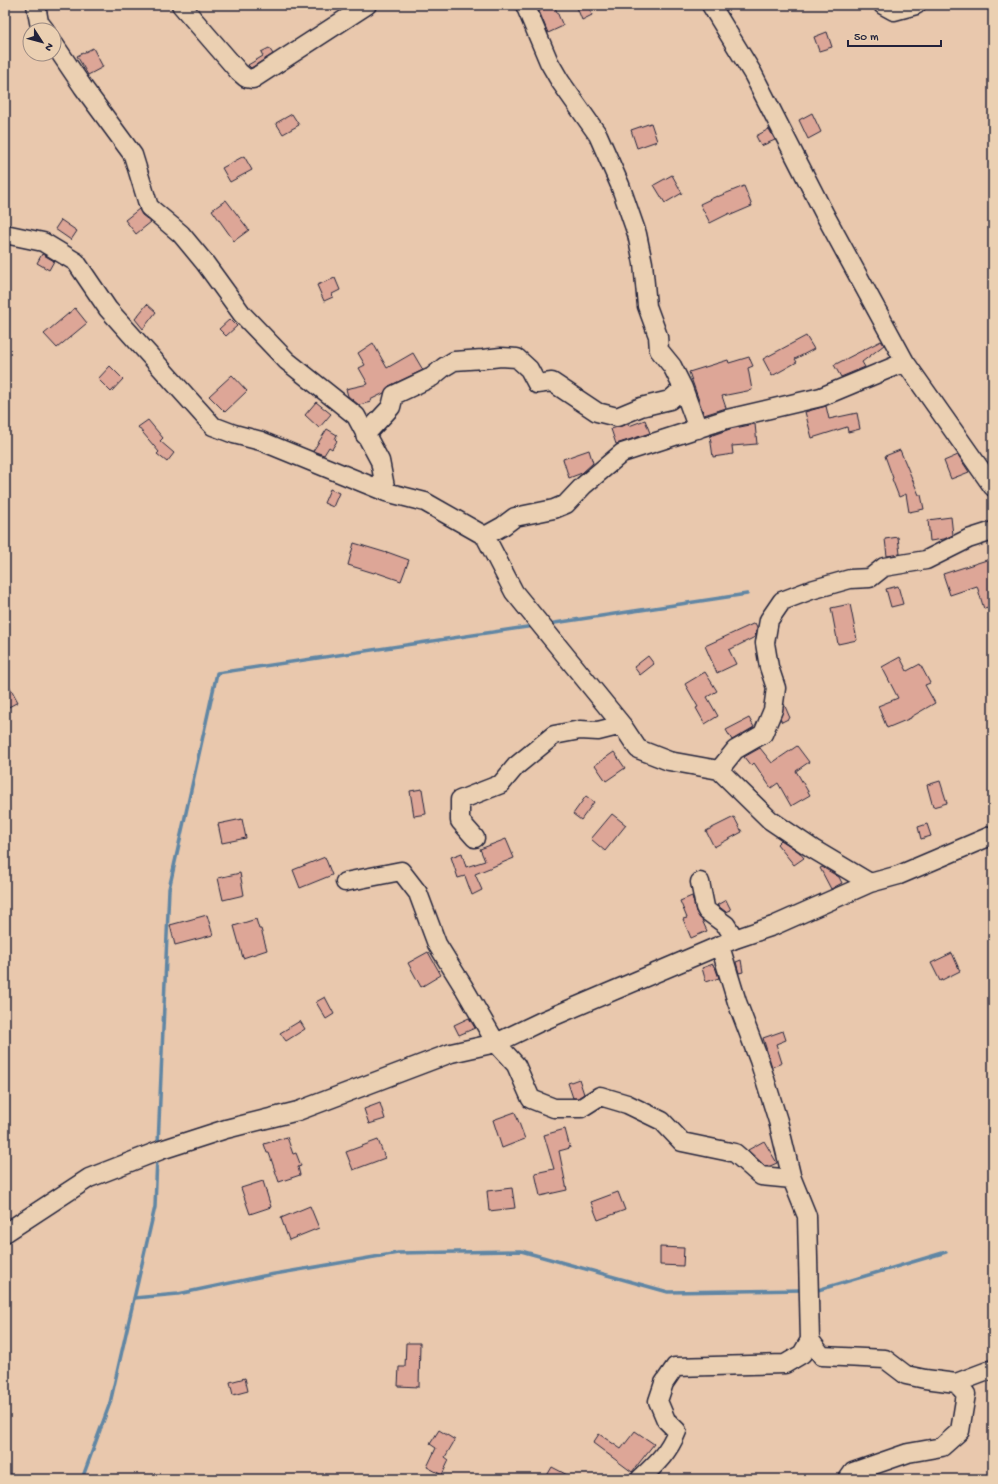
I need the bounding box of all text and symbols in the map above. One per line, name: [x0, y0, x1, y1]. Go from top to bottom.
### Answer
north arrow: [22, 22, 62, 62]
scale bar: [848, 22, 941, 48]
text: 50 m: [854, 31, 879, 45]
text: N: [42, 40, 55, 53]

